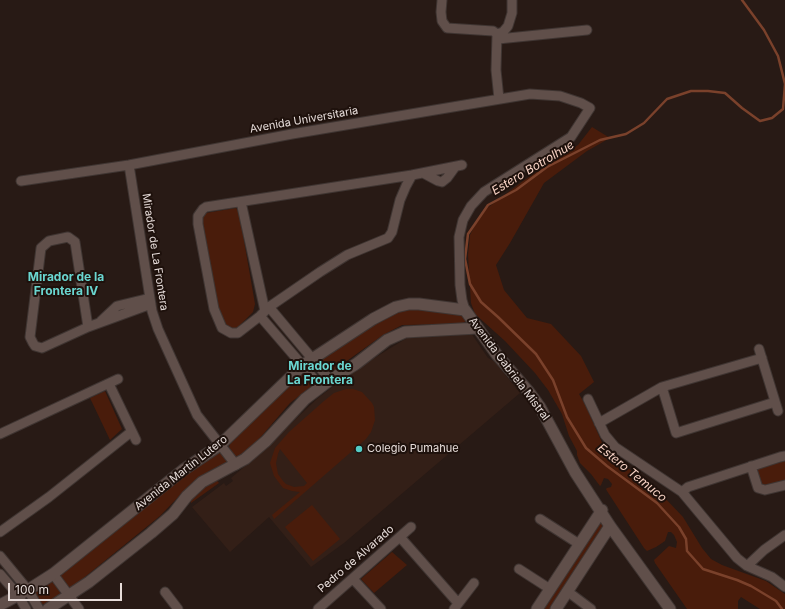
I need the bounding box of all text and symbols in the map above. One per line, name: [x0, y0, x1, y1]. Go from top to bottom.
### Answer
street label: Avenida Universitaria: [249, 104, 359, 136]
water label: Estero Botrolhue: [489, 138, 577, 198]
street label: Mirador de La Frontera: [139, 192, 171, 312]
district label: Mirador de la Frontera IV: [28, 270, 104, 298]
street label: Avenida Gabriela Mistral: [466, 315, 552, 423]
district label: Mirador de La Frontera: [287, 359, 353, 387]
street label: Avenida Martín Lutero: [132, 433, 230, 513]
water label: Estero Temuco: [595, 441, 669, 505]
place label: Colegio Pumahue: [367, 442, 459, 456]
marker: Colegio Pumahue: [354, 444, 364, 454]
street label: Pedro de Alvarado: [315, 522, 397, 596]
scale bar: [10, 575, 124, 601]
text: 100 m: [15, 582, 49, 597]

